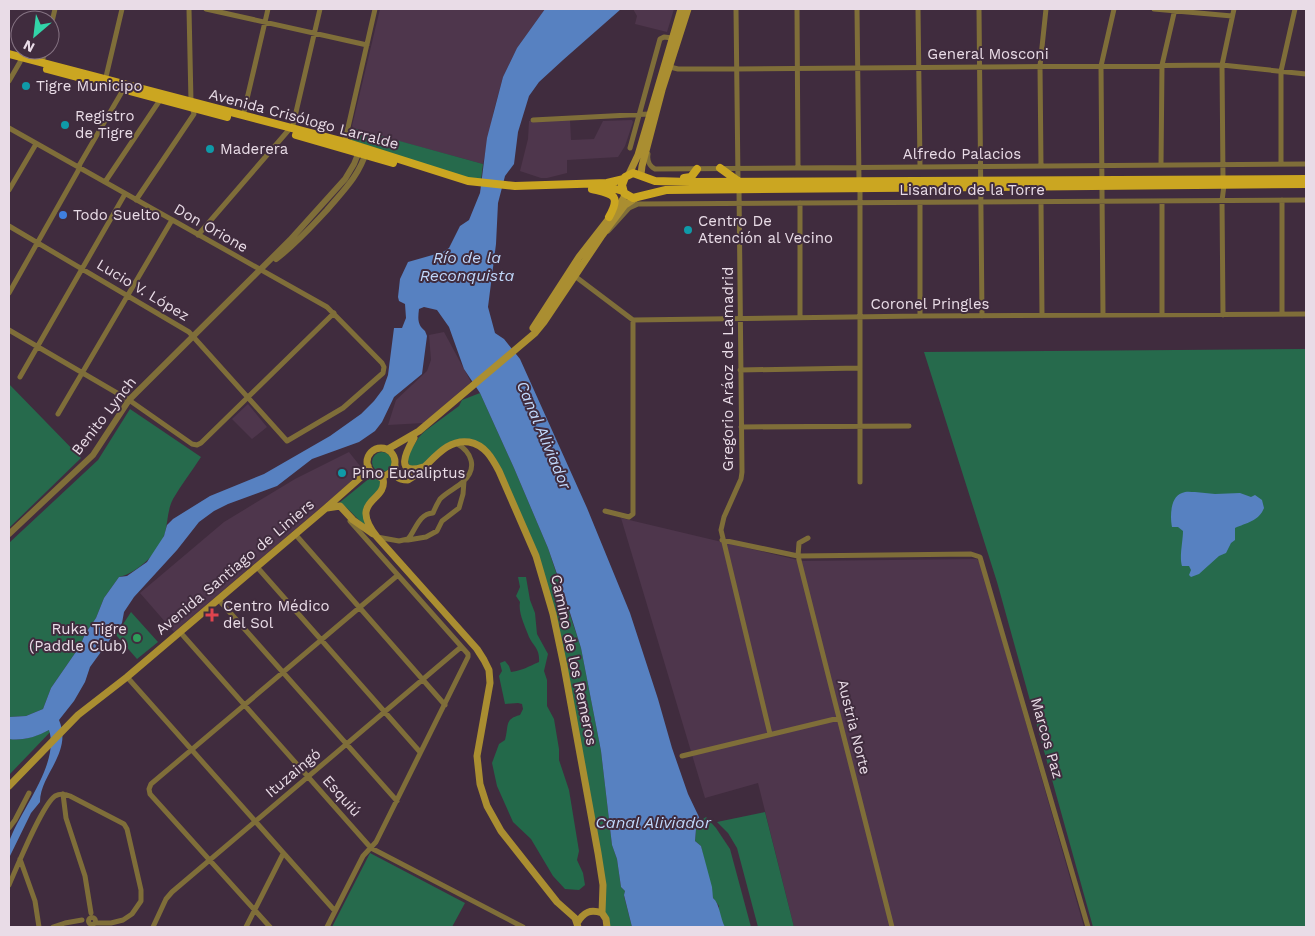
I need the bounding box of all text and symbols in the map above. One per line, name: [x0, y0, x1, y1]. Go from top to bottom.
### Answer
north arrow: [10, 10, 60, 60]
text: N: [21, 37, 37, 56]
street label: General Mosconi: [927, 45, 1049, 63]
place label: Tigre Municipo: [36, 77, 142, 95]
marker: Tigre Municipo: [20, 80, 32, 92]
street label: Avenida Crisólogo Larralde: [207, 85, 401, 153]
place label: Registro de Tigre: [75, 107, 134, 142]
marker: Registro de Tigre: [59, 119, 71, 131]
place label: Maderera: [220, 140, 289, 158]
marker: Maderera: [204, 143, 216, 155]
street label: Alfredo Palacios: [903, 145, 1021, 163]
street label: Lisandro de la Torre: [899, 181, 1045, 199]
street label: Don Orione: [171, 200, 251, 256]
place label: Todo Suelto: [73, 206, 160, 224]
marker: Todo Suelto: [57, 209, 69, 221]
place label: Centro De Atención al Vecino: [698, 212, 833, 247]
marker: Centro De Atención al Vecino: [682, 224, 694, 236]
water label: Río de la Reconquista: [420, 248, 514, 285]
street label: Lucio V. López: [93, 255, 193, 325]
street label: Gregorio Aráoz de Lamadrid: [719, 267, 737, 471]
street label: Coronel Pringles: [871, 295, 990, 313]
street label: Benito Lynch: [68, 373, 140, 459]
water label: Canal Aliviador: [513, 378, 576, 493]
place label: Pino Eucaliptus: [352, 464, 465, 482]
marker: Pino Eucaliptus: [336, 467, 348, 479]
street label: Avenida Santiago de Liniers: [152, 495, 318, 639]
street label: Camino de los Remeros: [547, 573, 601, 747]
place label: Centro Médico del Sol: [223, 597, 330, 632]
marker: Centro Médico del Sol: [205, 608, 219, 622]
place label: Ruka Tigre (Paddle Club): [29, 620, 127, 655]
marker: Ruka Tigre (Paddle Club): [131, 632, 143, 644]
street label: Austria Norte: [834, 678, 874, 776]
street label: Marcos Paz: [1027, 696, 1067, 780]
street label: Ituzaingó: [262, 745, 324, 801]
street label: Esquiú: [319, 772, 365, 820]
water label: Canal Aliviador: [595, 813, 712, 832]

